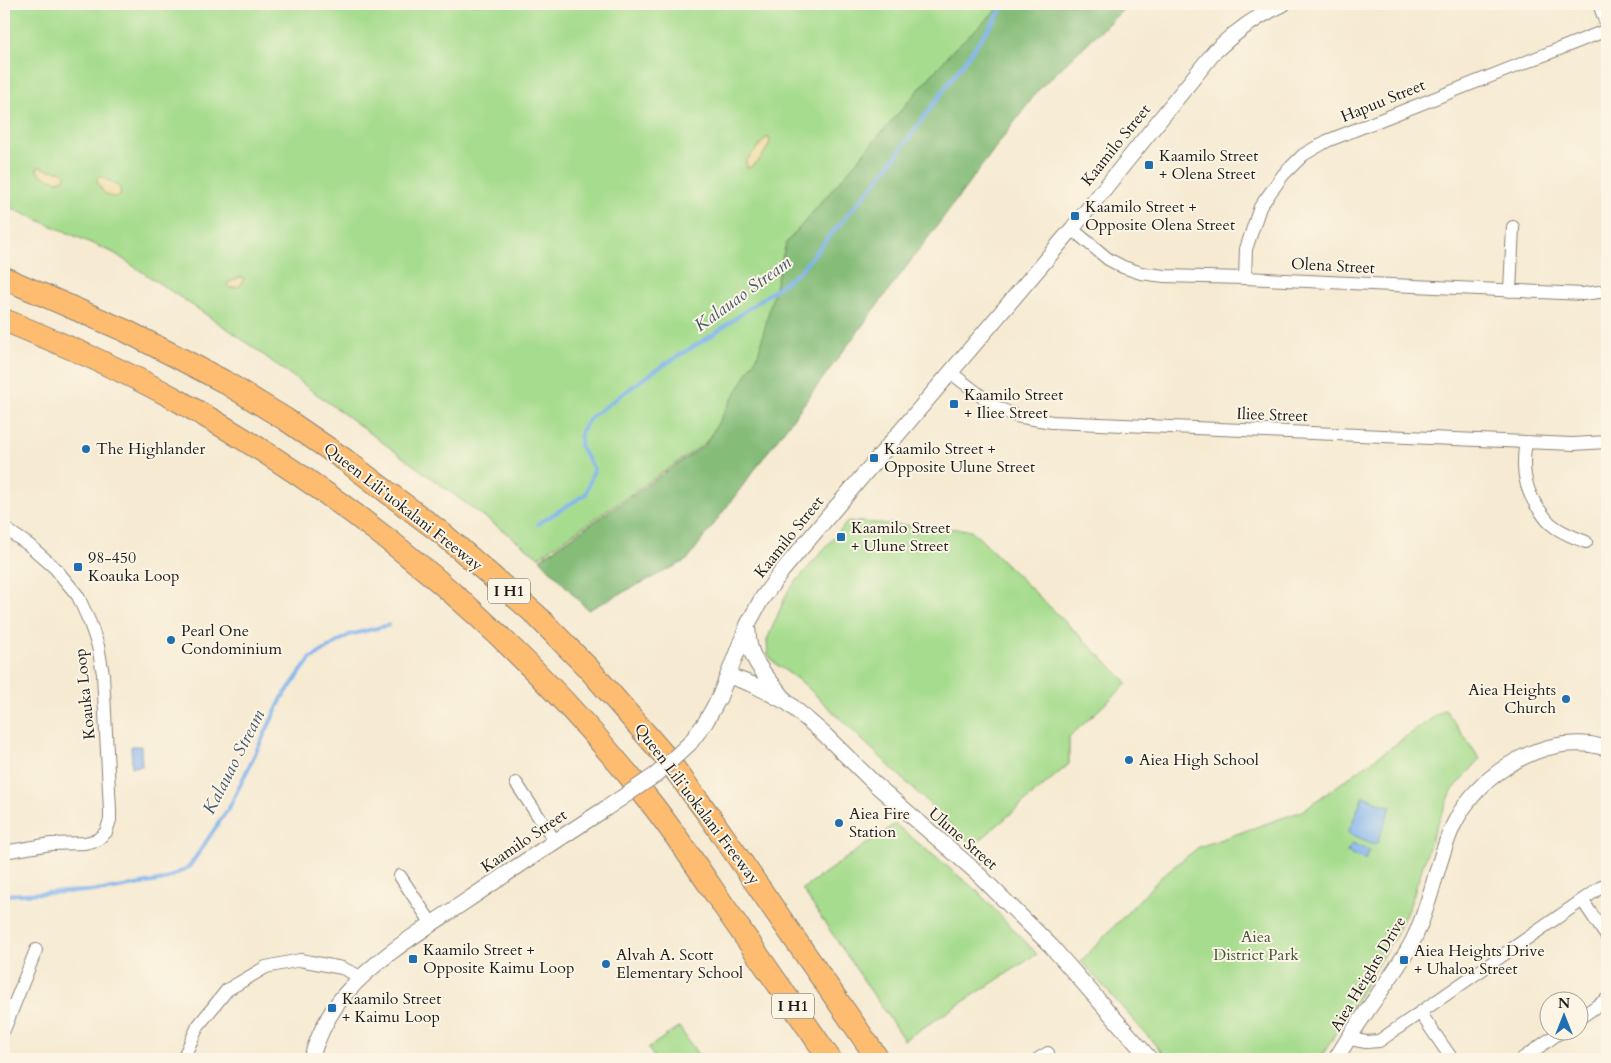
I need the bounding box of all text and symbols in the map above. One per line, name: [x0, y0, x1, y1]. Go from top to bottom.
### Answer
street label: Hapuu Street: [1338, 74, 1428, 128]
street label: Kaamilo Street: [1076, 99, 1156, 191]
place label: Kaamilo Street + Olena Street: [1159, 145, 1258, 185]
marker: Kaamilo Street + Olena Street: [1143, 159, 1155, 171]
place label: Kaamilo Street + Opposite Olena Street: [1085, 196, 1235, 236]
marker: Kaamilo Street + Opposite Olena Street: [1069, 210, 1081, 222]
water label: Kalauao Stream: [689, 250, 797, 338]
street label: Olena Street: [1290, 253, 1376, 279]
place label: Kaamilo Street + Iliee Street: [964, 384, 1063, 424]
marker: Kaamilo Street + Iliee Street: [948, 398, 960, 410]
street label: Iliee Street: [1236, 403, 1308, 427]
place label: The Highlander: [96, 438, 206, 460]
street label: Queen Liliʻuokalani Freeway: [319, 438, 488, 577]
place label: Kaamilo Street + Opposite Ulune Street: [884, 438, 1035, 478]
marker: The Highlander: [80, 443, 92, 455]
marker: Kaamilo Street + Opposite Ulune Street: [868, 452, 880, 464]
street label: Kaamilo Street: [749, 491, 829, 583]
place label: Kaamilo Street + Ulune Street: [851, 517, 950, 557]
marker: Kaamilo Street + Ulune Street: [835, 531, 847, 543]
place label: 98-450 Koauka Loop: [88, 547, 180, 587]
marker: 98-450 Koauka Loop: [72, 561, 84, 573]
road number: I H1: [488, 578, 530, 604]
place label: Pearl One Condominium: [181, 620, 283, 660]
marker: Pearl One Condominium: [165, 634, 177, 646]
street label: Koauka Loop: [69, 647, 101, 741]
place label: Aiea Heights Church: [1468, 679, 1556, 719]
marker: Aiea Heights Church: [1560, 693, 1572, 705]
water label: Kalauao Stream: [197, 705, 271, 819]
street label: Queen Liliʻuokalani Freeway: [629, 719, 765, 890]
place label: Aiea High School: [1139, 749, 1259, 771]
marker: Aiea High School: [1123, 754, 1135, 766]
place label: Aiea Fire Station: [849, 803, 910, 843]
street label: Ulune Street: [924, 803, 1002, 875]
street label: Kaamilo Street: [477, 804, 571, 878]
marker: Aiea Fire Station: [833, 817, 845, 829]
street label: Aiea Heights Drive: [1325, 912, 1411, 1036]
park label: Aiea District Park: [1213, 926, 1299, 966]
place label: Kaamilo Street + Opposite Kaimu Loop: [423, 939, 574, 979]
place label: Aiea Heights Drive + Uhaloa Street: [1414, 940, 1545, 980]
place label: Alvah A. Scott Elementary School: [616, 944, 743, 984]
marker: Kaamilo Street + Opposite Kaimu Loop: [407, 953, 419, 965]
marker: Aiea Heights Drive + Uhaloa Street: [1398, 954, 1410, 966]
marker: Alvah A. Scott Elementary School: [600, 958, 612, 970]
place label: Kaamilo Street + Kaimu Loop: [342, 988, 441, 1028]
north arrow: [1538, 990, 1588, 1040]
road number: I H1: [772, 994, 814, 1018]
text: N: [1558, 994, 1570, 1013]
marker: Kaamilo Street + Kaimu Loop: [326, 1002, 338, 1014]

